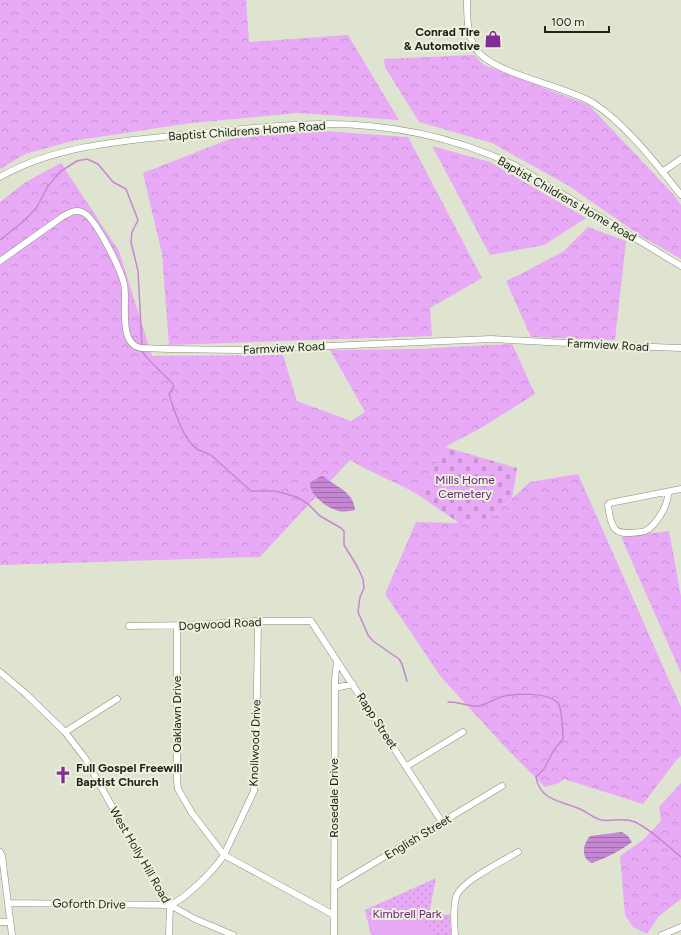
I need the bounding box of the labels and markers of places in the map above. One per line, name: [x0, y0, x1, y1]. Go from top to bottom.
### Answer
place label: Conrad Tire & Automotive: [404, 25, 480, 53]
shop icon: Conrad Tire & Automotive: [483, 29, 503, 49]
place label: Full Gospel Freewill Baptist Church: [76, 761, 182, 789]
church icon: Full Gospel Freewill Baptist Church: [53, 765, 73, 785]

